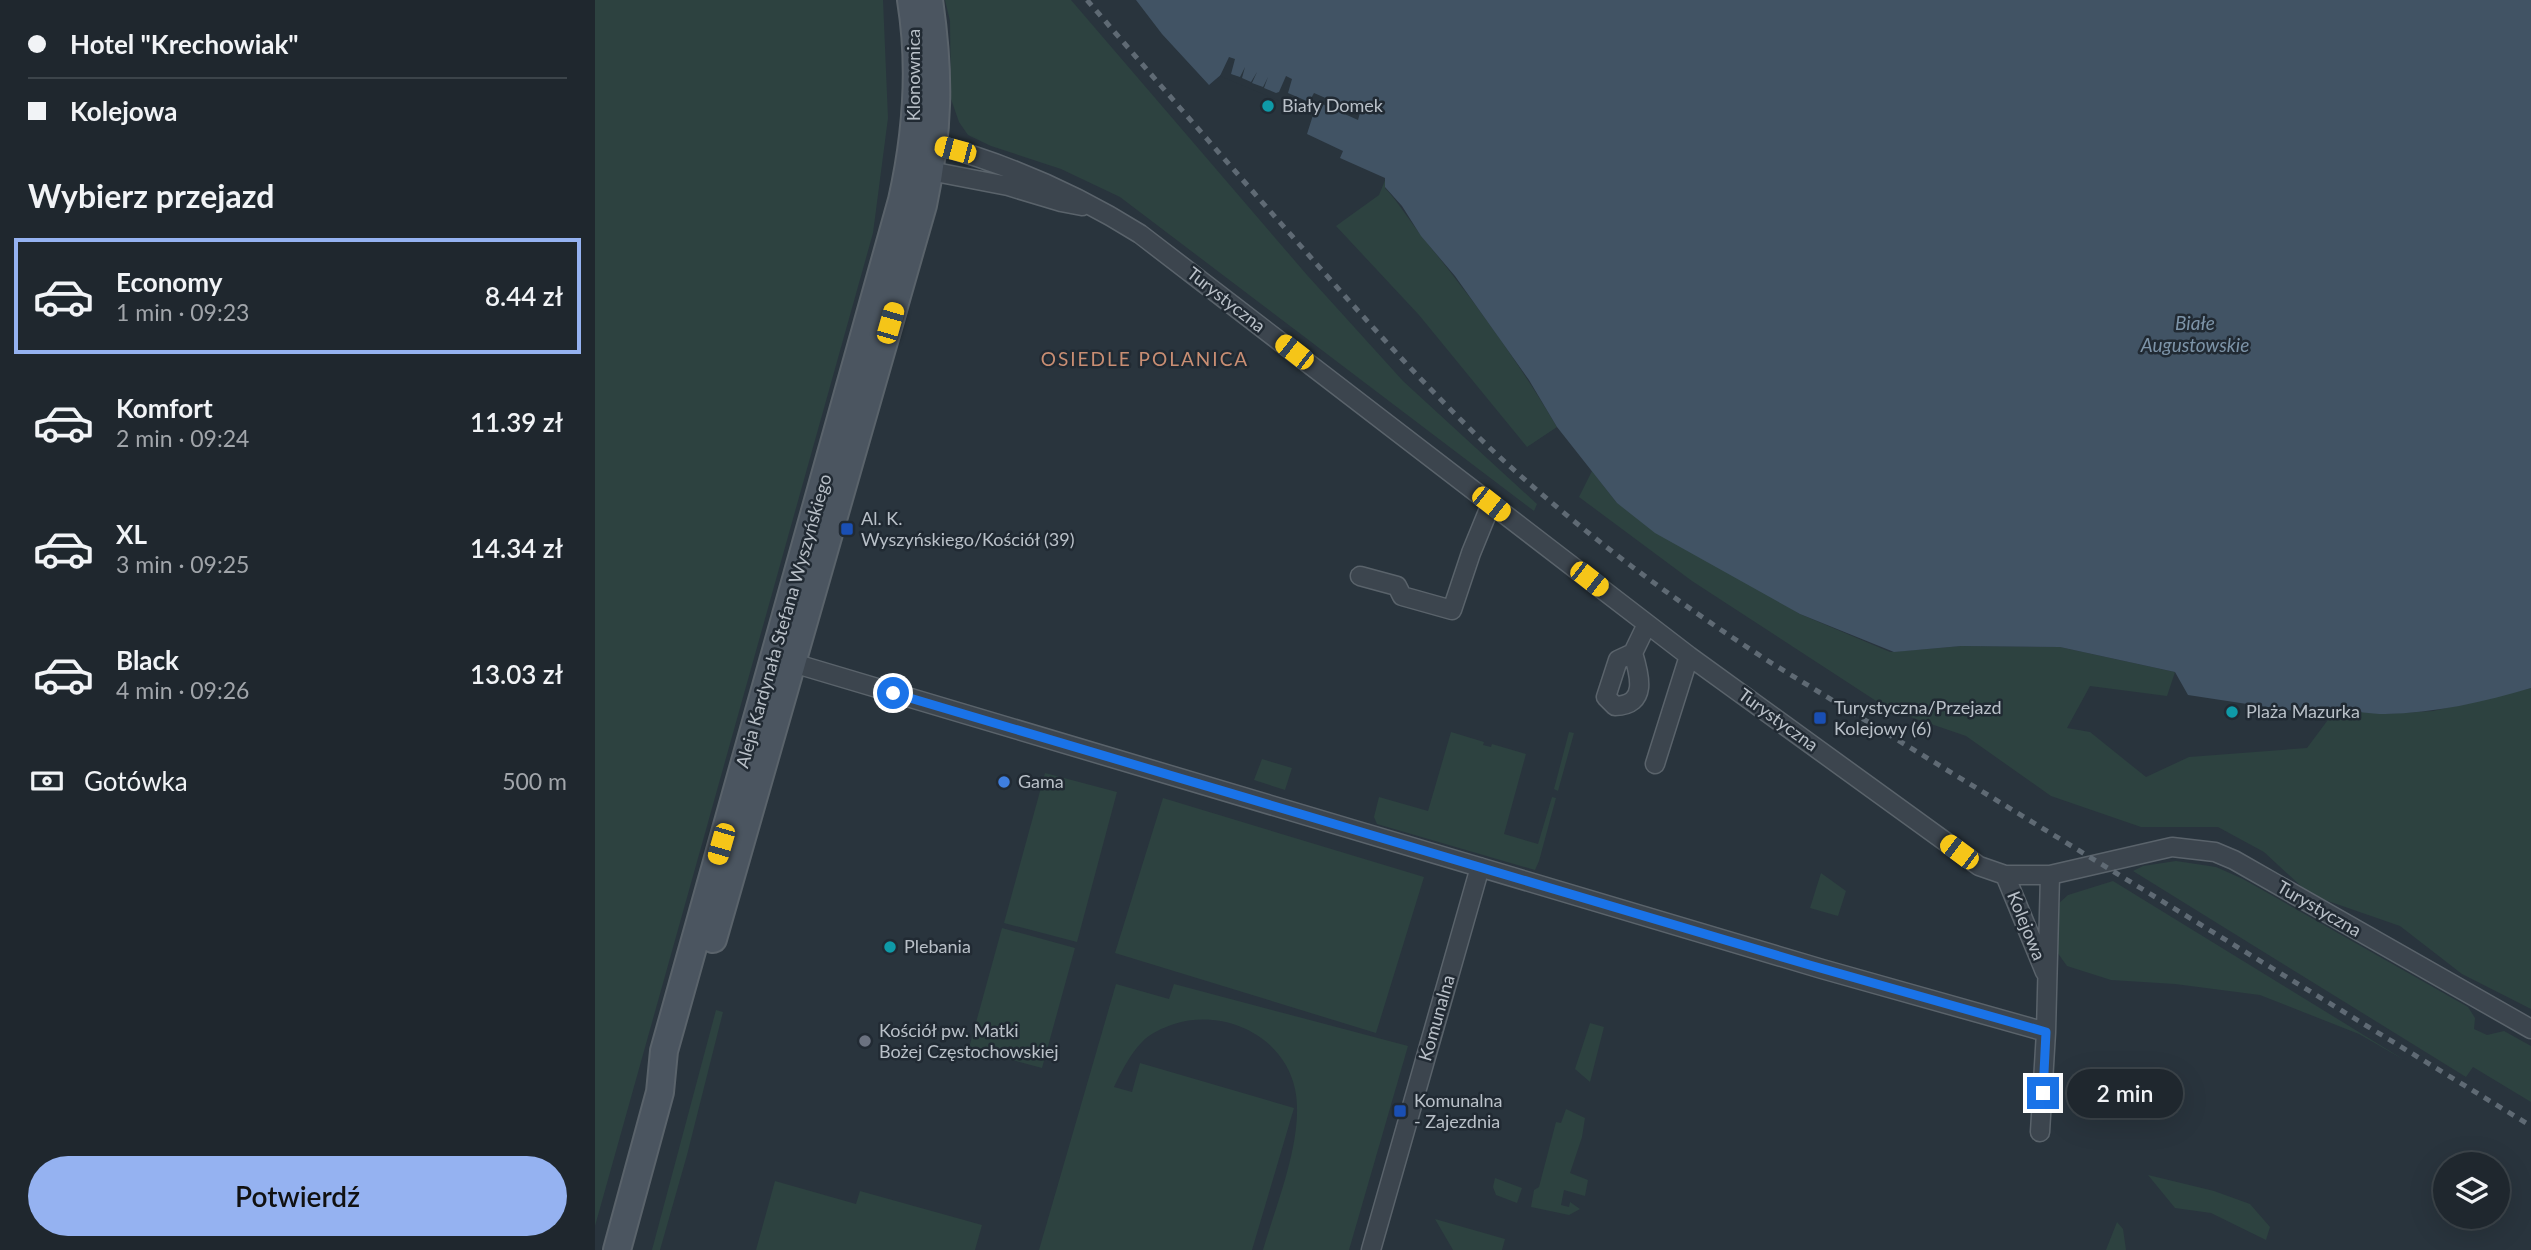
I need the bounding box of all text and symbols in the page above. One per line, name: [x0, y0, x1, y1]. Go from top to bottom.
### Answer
text: Hotel "Krechowiak": [70, 28, 299, 60]
street label: Klonownica: [902, 29, 924, 121]
place label: Biały Domek: [1282, 94, 1384, 116]
text: Kolejowa: [70, 95, 177, 127]
marker: Biały Domek: [1260, 98, 1276, 114]
car: [932, 134, 979, 166]
text: Wybierz przejazd: [28, 176, 274, 215]
street label: Turystyczna: [1183, 262, 1270, 337]
icon: car: [32, 265, 95, 328]
text: Economy: [116, 266, 222, 298]
text: 8.44 zł: [485, 280, 563, 312]
text: 1 min · 09:23: [116, 298, 249, 326]
car: [875, 300, 906, 346]
water label: Białe Augustowskie: [2140, 311, 2249, 356]
car: [1271, 331, 1318, 373]
district label: OSIEDLE POLANICA: [1041, 347, 1249, 370]
icon: car: [32, 391, 95, 454]
text: Komfort: [116, 392, 213, 424]
text: 11.39 zł: [470, 406, 563, 438]
text: 2 min · 09:24: [116, 424, 249, 452]
street label: Aleja Kardynała Stefana Wyszyńskiego: [730, 471, 836, 770]
car: [1468, 483, 1515, 525]
place label: Al. K. Wyszyńskiego/Kościół (39): [861, 507, 1074, 550]
icon: car: [32, 517, 95, 580]
text: XL: [116, 518, 147, 550]
marker: Al. K. Wyszyńskiego/Kościół (39): [839, 521, 855, 537]
text: 14.34 zł: [470, 532, 563, 564]
text: 3 min · 09:25: [116, 550, 249, 578]
car: [1566, 558, 1613, 600]
icon: car: [32, 643, 95, 706]
text: Black: [116, 644, 179, 676]
text: 13.03 zł: [470, 658, 563, 690]
text: 4 min · 09:26: [116, 676, 249, 704]
route start: [877, 677, 909, 709]
street label: Turystyczna: [1734, 683, 1823, 756]
place label: Turystyczna/Przejazd Kolejowy (6): [1834, 696, 2002, 739]
place label: Plaża Mazurka: [2246, 700, 2360, 722]
marker: Plaża Mazurka: [2224, 704, 2240, 720]
marker: Turystyczna/Przejazd Kolejowy (6): [1812, 710, 1828, 726]
icon: cash: [28, 762, 66, 800]
text: Gotówka: [84, 765, 188, 797]
text: 500 m: [502, 767, 567, 795]
place label: Gama: [1018, 770, 1064, 792]
marker: Gama: [996, 774, 1012, 790]
car: [706, 821, 737, 867]
car: [1936, 831, 1983, 873]
street label: Turystyczna: [2274, 875, 2365, 941]
street label: Kolejowa: [2003, 888, 2051, 963]
place label: Plebania: [904, 935, 971, 957]
marker: Plebania: [882, 939, 898, 955]
street label: Komunalna: [1413, 972, 1459, 1063]
place label: Kościół pw. Matki Bożej Częstochowskiej: [879, 1019, 1059, 1062]
marker: Kościół pw. Matki Bożej Częstochowskiej: [857, 1033, 873, 1049]
callout: 2 min: [2067, 1068, 2183, 1118]
route end: [2027, 1077, 2059, 1109]
text: 2 min: [2097, 1079, 2153, 1107]
place label: Komunalna - Zajezdnia: [1414, 1089, 1503, 1132]
marker: Komunalna - Zajezdnia: [1392, 1103, 1408, 1119]
map controls: [2433, 1152, 2510, 1229]
button: layers: [2433, 1152, 2510, 1229]
button: Potwierdź: [28, 1156, 567, 1236]

